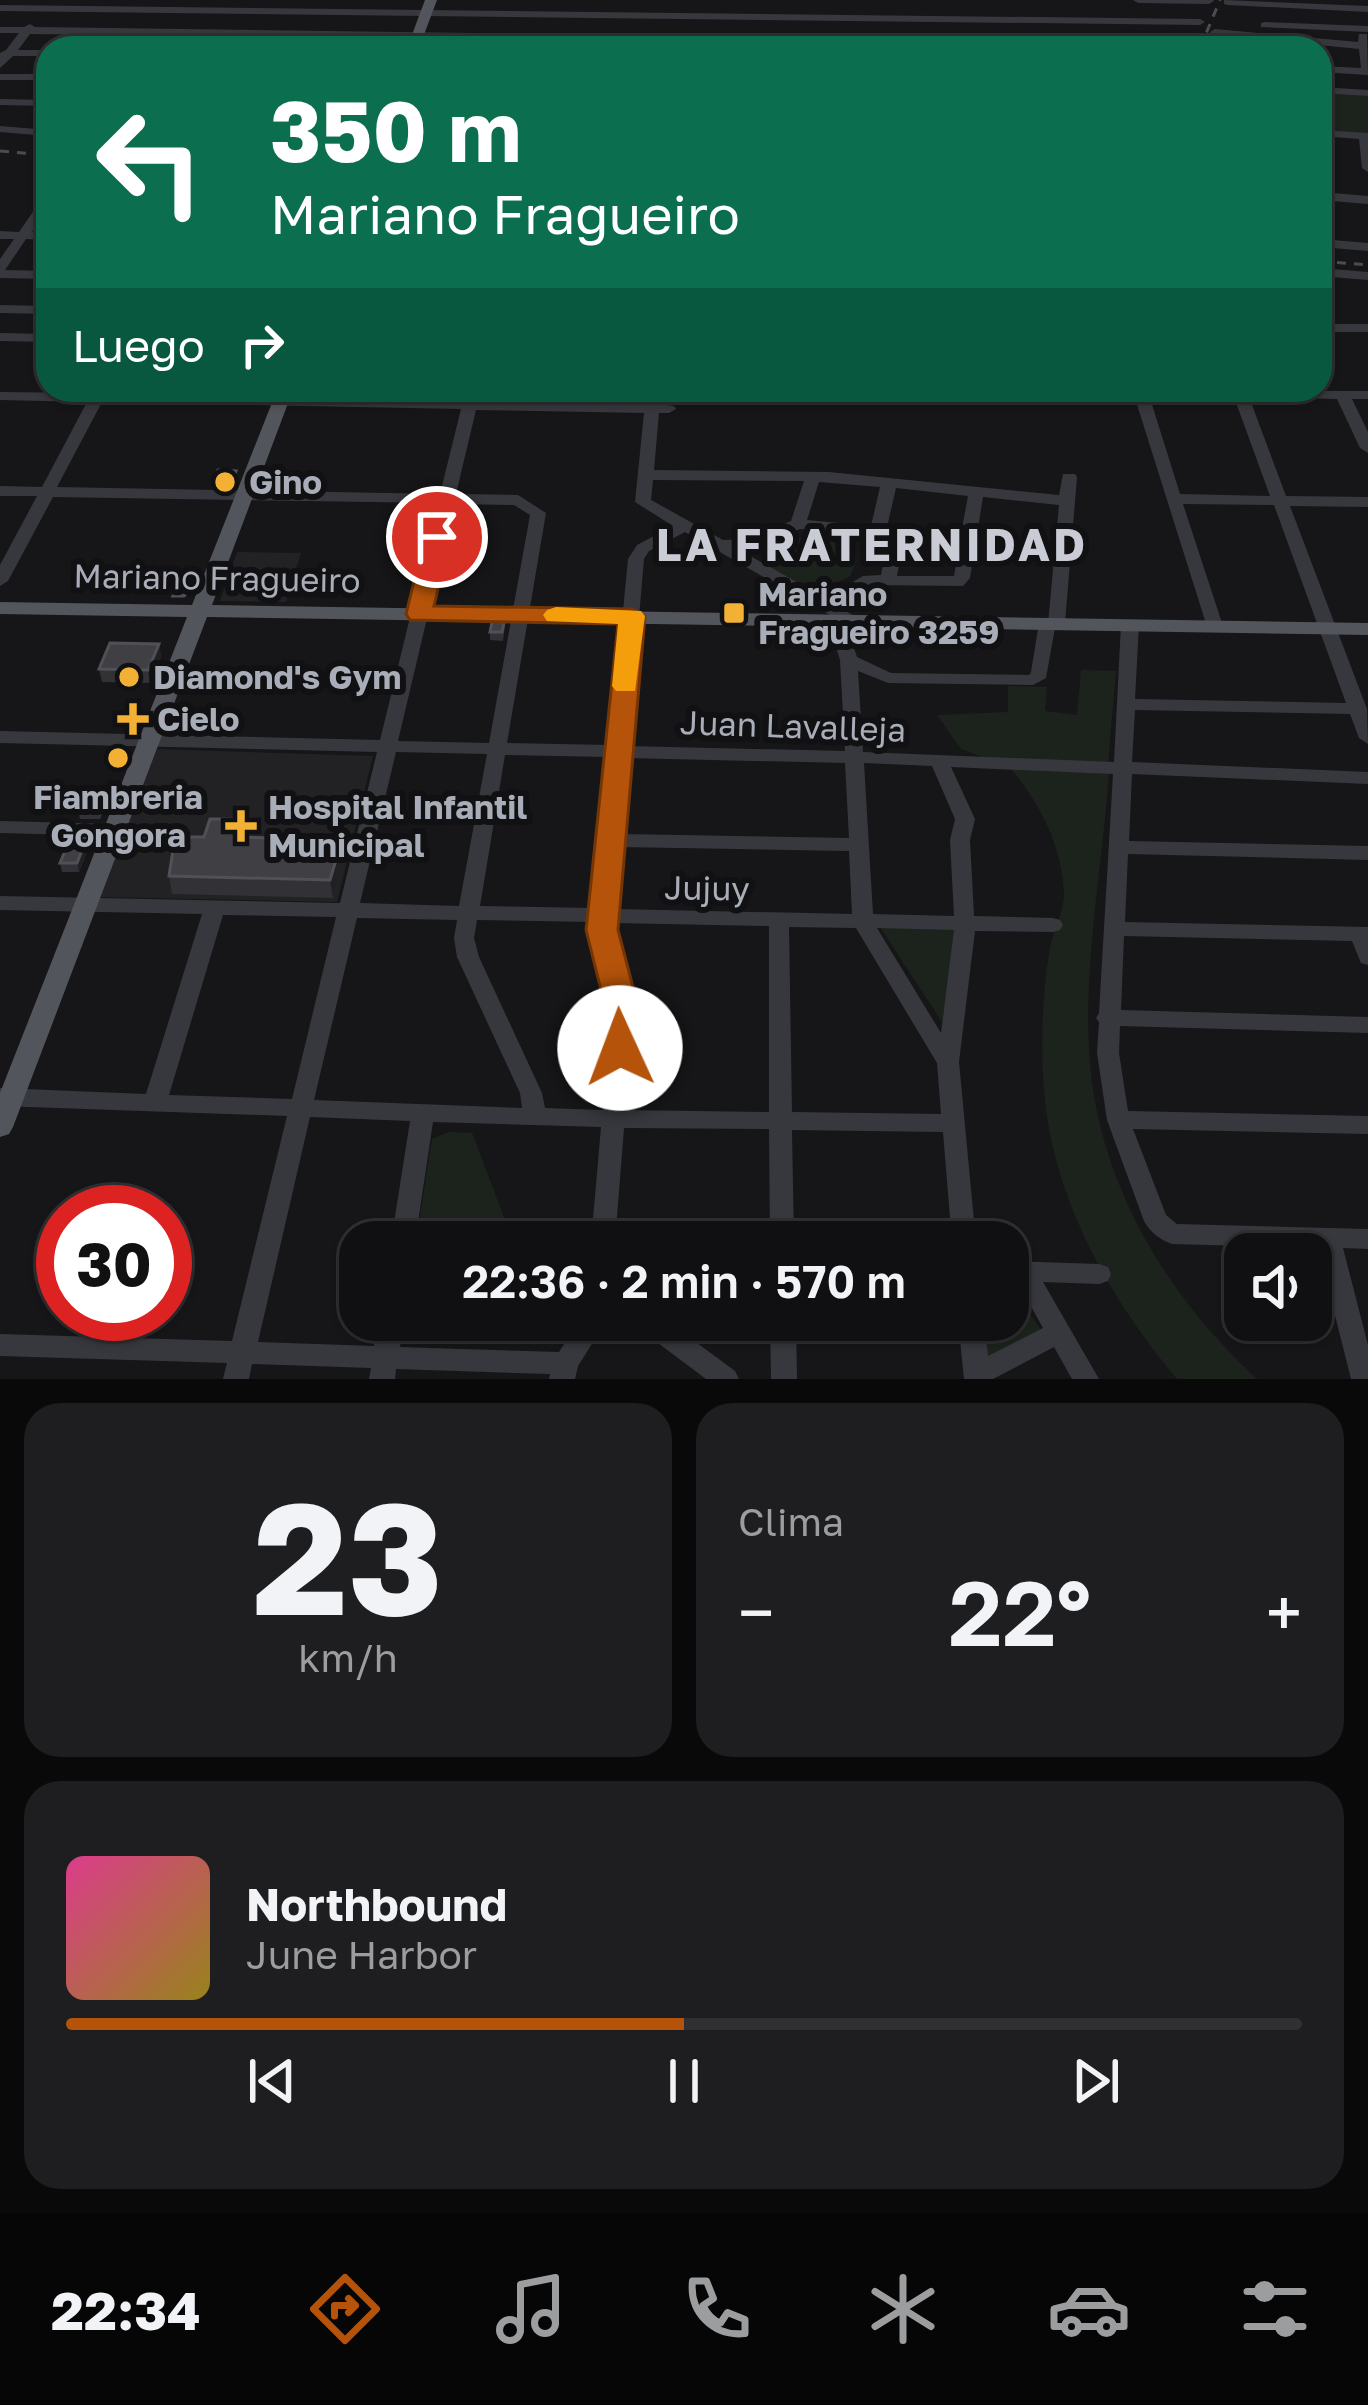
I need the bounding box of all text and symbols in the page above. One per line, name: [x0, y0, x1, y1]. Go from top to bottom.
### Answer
text: 350 m: [270, 80, 522, 180]
icon: left: [72, 84, 228, 240]
text: Mariano Fragueiro: [270, 181, 740, 246]
icon: right: [229, 312, 295, 378]
text: Luego: [72, 318, 205, 372]
place label: Gino: [249, 462, 322, 501]
marker: Gino: [212, 469, 238, 495]
pin: [386, 486, 488, 588]
icon: arrive: [404, 504, 470, 570]
district label: LA FRATERNIDAD: [656, 517, 1088, 571]
street label: Mariano Fragueiro: [73, 555, 361, 600]
place label: Mariano Fragueiro 3259: [758, 574, 999, 651]
marker: Mariano Fragueiro 3259: [721, 600, 747, 626]
place label: Diamond's Gym: [153, 657, 401, 696]
marker: Diamond's Gym: [116, 664, 142, 690]
place label: Cielo: [157, 699, 240, 738]
street label: Juan Lavalleja: [679, 702, 907, 749]
marker: Cielo: [120, 706, 146, 732]
marker: Fiambreria Gongora: [105, 745, 131, 771]
place label: Fiambreria Gongora: [33, 777, 203, 854]
place label: Hospital Infantil Municipal: [268, 787, 527, 864]
marker: Hospital Infantil Municipal: [225, 810, 257, 842]
street label: Jujuy: [664, 867, 750, 908]
position arrow: [557, 985, 683, 1111]
speed limit sign: 30: [36, 1185, 192, 1341]
map controls: [1224, 1233, 1332, 1341]
button: sound: [1224, 1233, 1332, 1341]
text: 22:36 · 2 min · 570 m: [462, 1254, 906, 1308]
text: 23: [253, 1462, 443, 1649]
text: Clima: [738, 1498, 844, 1545]
text: 22°: [949, 1558, 1091, 1666]
text: −: [738, 1572, 774, 1652]
text: +: [1266, 1572, 1302, 1652]
text: km/h: [298, 1634, 398, 1681]
text: Northbound: [246, 1877, 507, 1931]
text: June Harbor: [246, 1931, 477, 1978]
icon: previous: [239, 2048, 305, 2114]
icon: pause: [651, 2048, 717, 2114]
icon: next: [1063, 2048, 1129, 2114]
icon: directions: [303, 2267, 387, 2351]
icon: music: [489, 2267, 573, 2351]
icon: phone: [675, 2267, 759, 2351]
icon: climate: [861, 2267, 945, 2351]
icon: car: [1047, 2267, 1131, 2351]
icon: filters: [1233, 2267, 1317, 2351]
text: 22:34: [51, 2277, 201, 2342]

